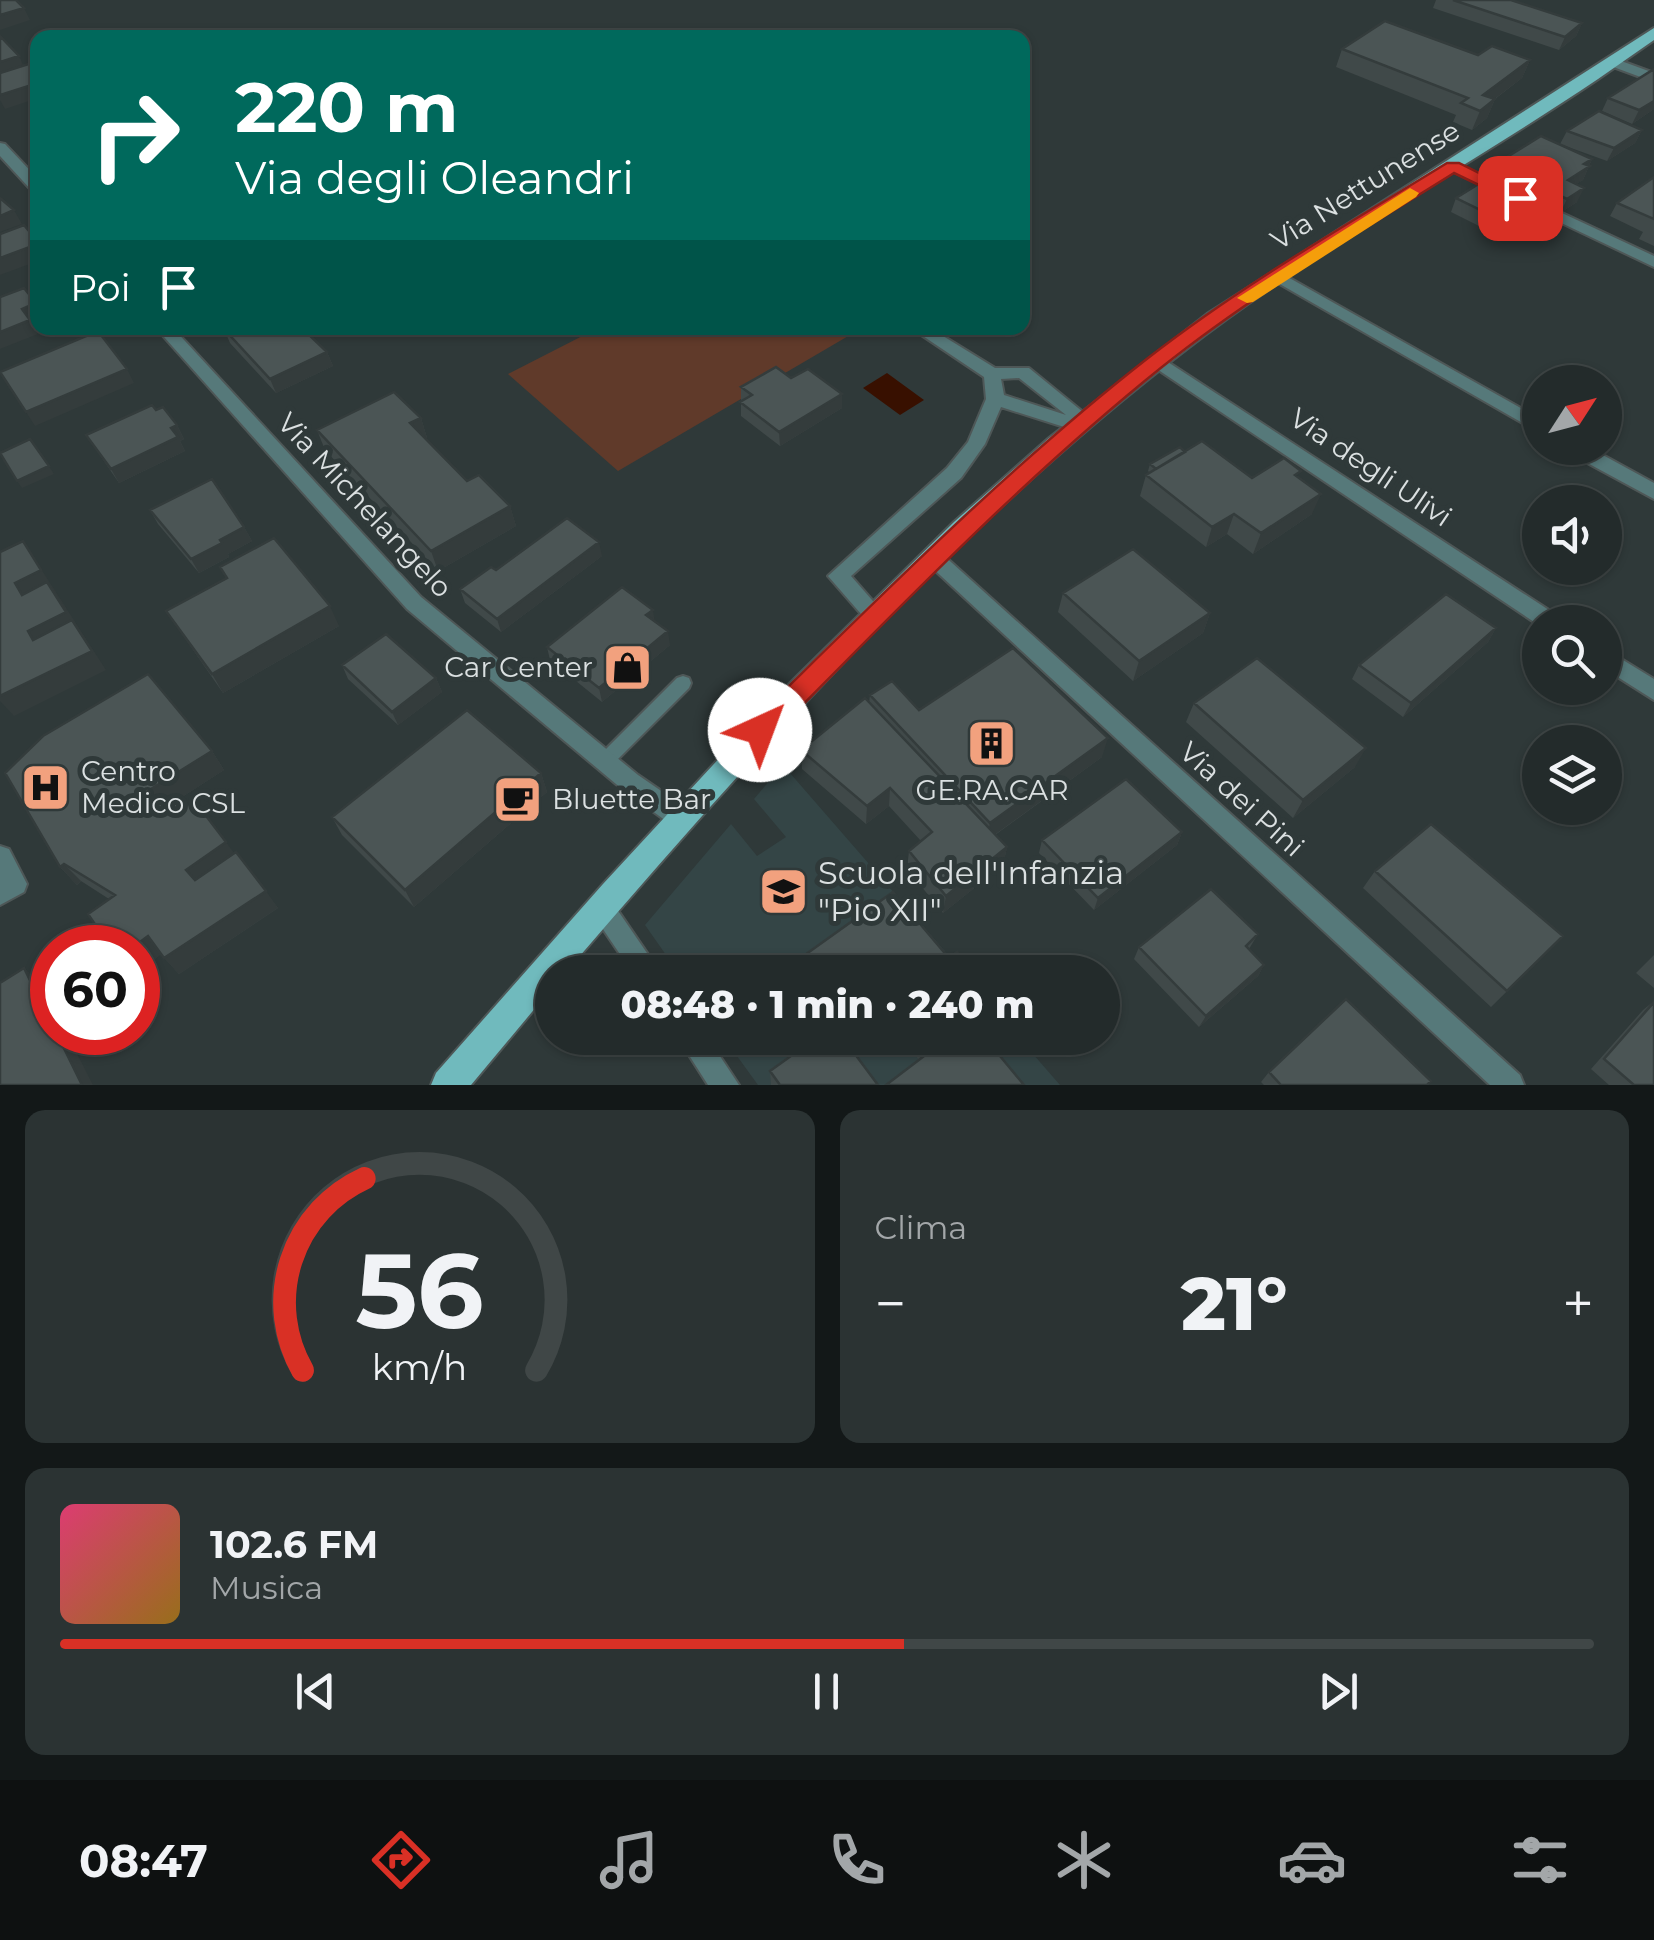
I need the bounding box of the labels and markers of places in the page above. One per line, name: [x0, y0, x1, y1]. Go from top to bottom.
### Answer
pin: [1478, 156, 1563, 241]
shop icon: Car Center: [602, 641, 654, 693]
place label: Car Center: [444, 650, 593, 684]
building icon: GE.RA.CAR: [966, 717, 1018, 769]
place label: Centro Medico CSL: [81, 754, 246, 820]
hospital icon: Centro Medico CSL: [20, 761, 72, 813]
cafe icon: Bluette Bar: [491, 773, 543, 825]
place label: GE.RA.CAR: [916, 773, 1068, 807]
place label: Bluette Bar: [552, 782, 711, 816]
place label: Scuola dell'Infanzia "Pio XII": [818, 853, 1124, 929]
school or university icon: Scuola dell'Infanzia "Pio XII": [757, 865, 809, 917]

